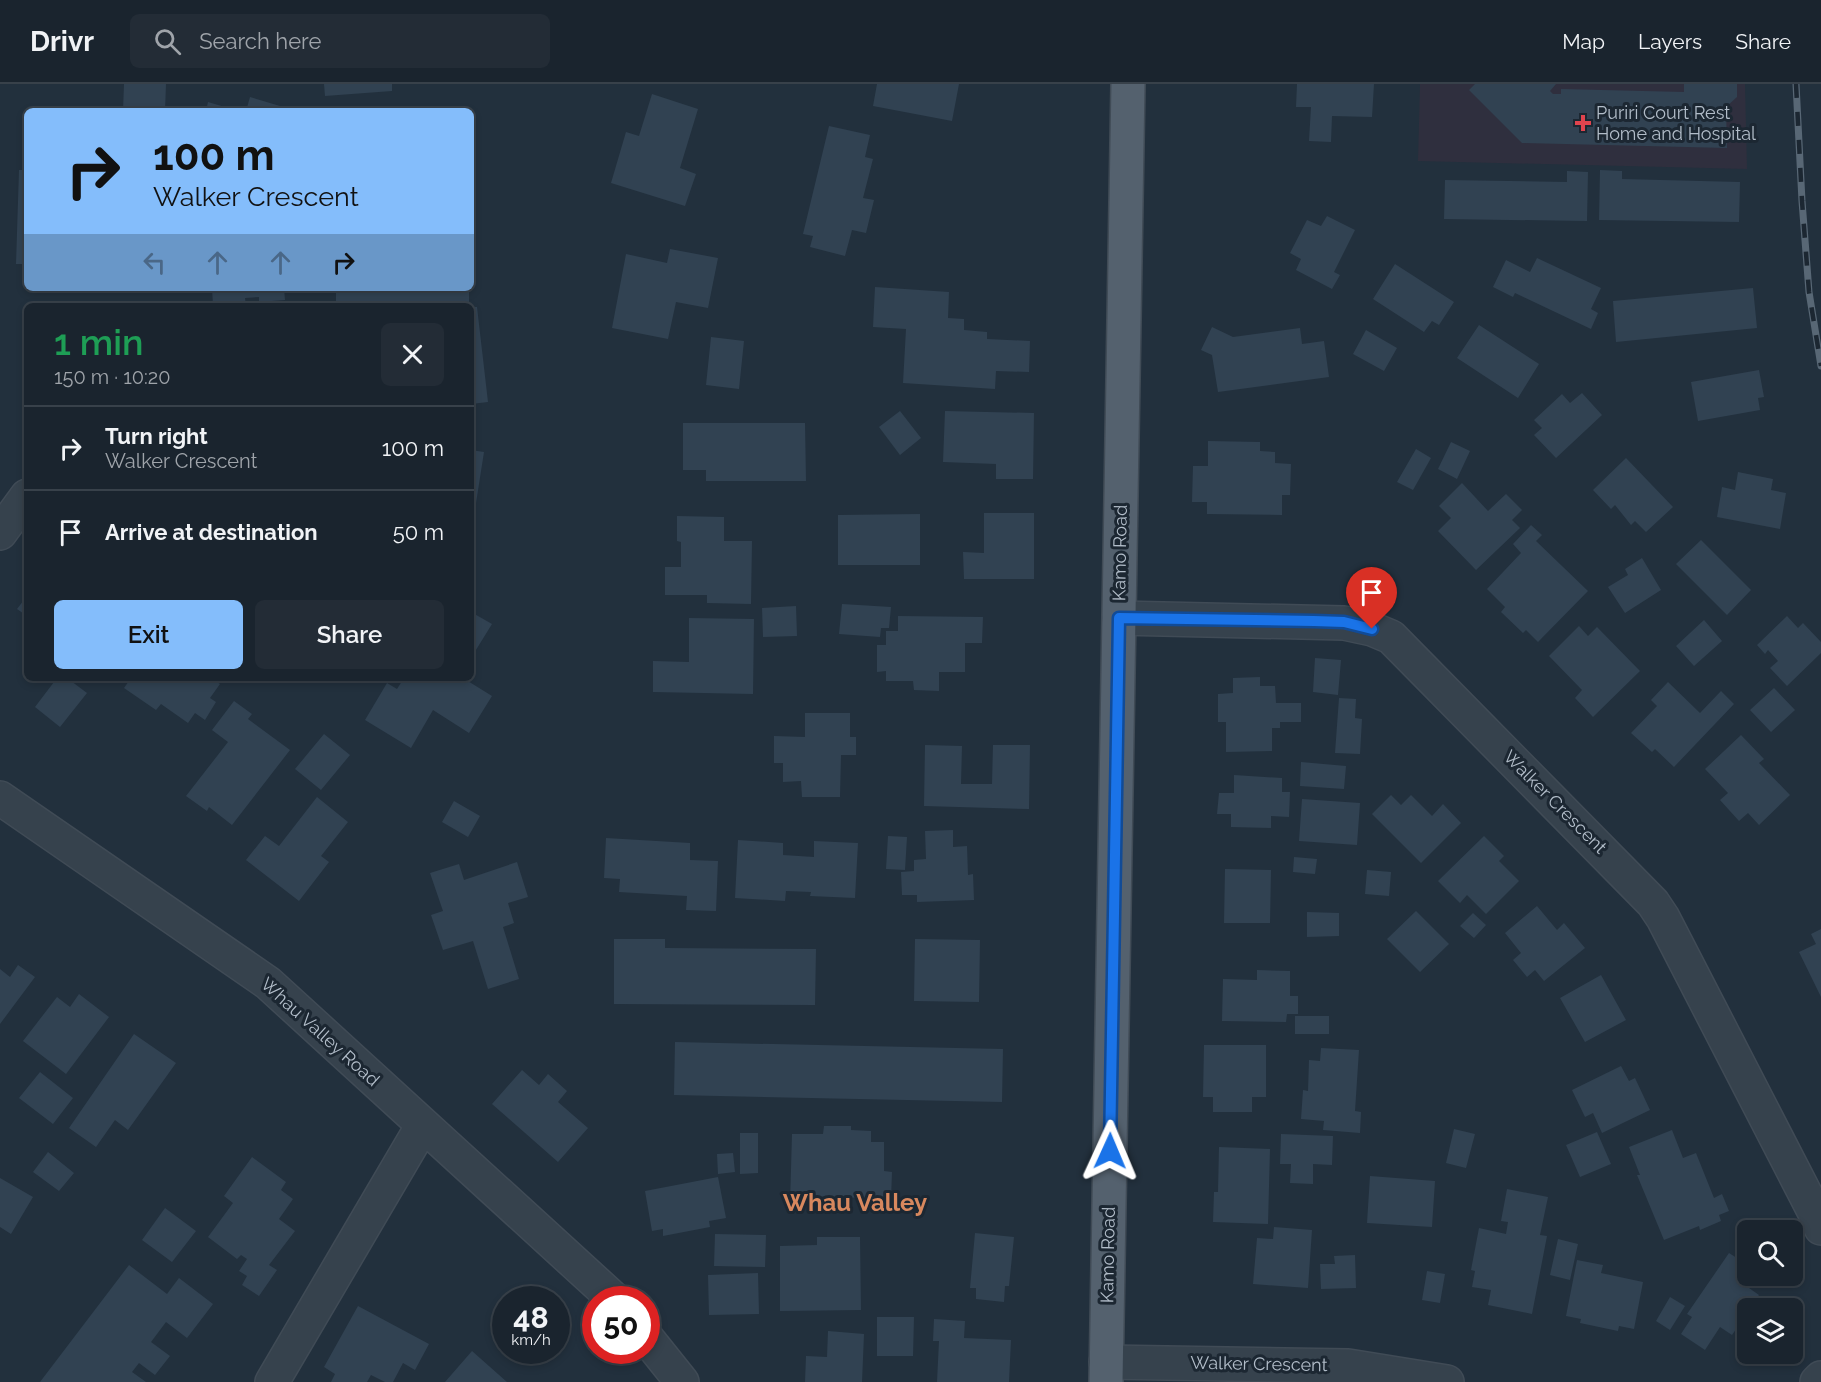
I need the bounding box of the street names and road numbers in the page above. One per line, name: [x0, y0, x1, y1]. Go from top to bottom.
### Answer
street label: Kamo Road: [1108, 505, 1131, 601]
street label: Walker Crescent: [1499, 746, 1611, 858]
street label: Whau Valley Road: [257, 973, 384, 1090]
street label: Kamo Road: [1096, 1207, 1119, 1303]
street label: Walker Crescent: [1190, 1352, 1328, 1375]

